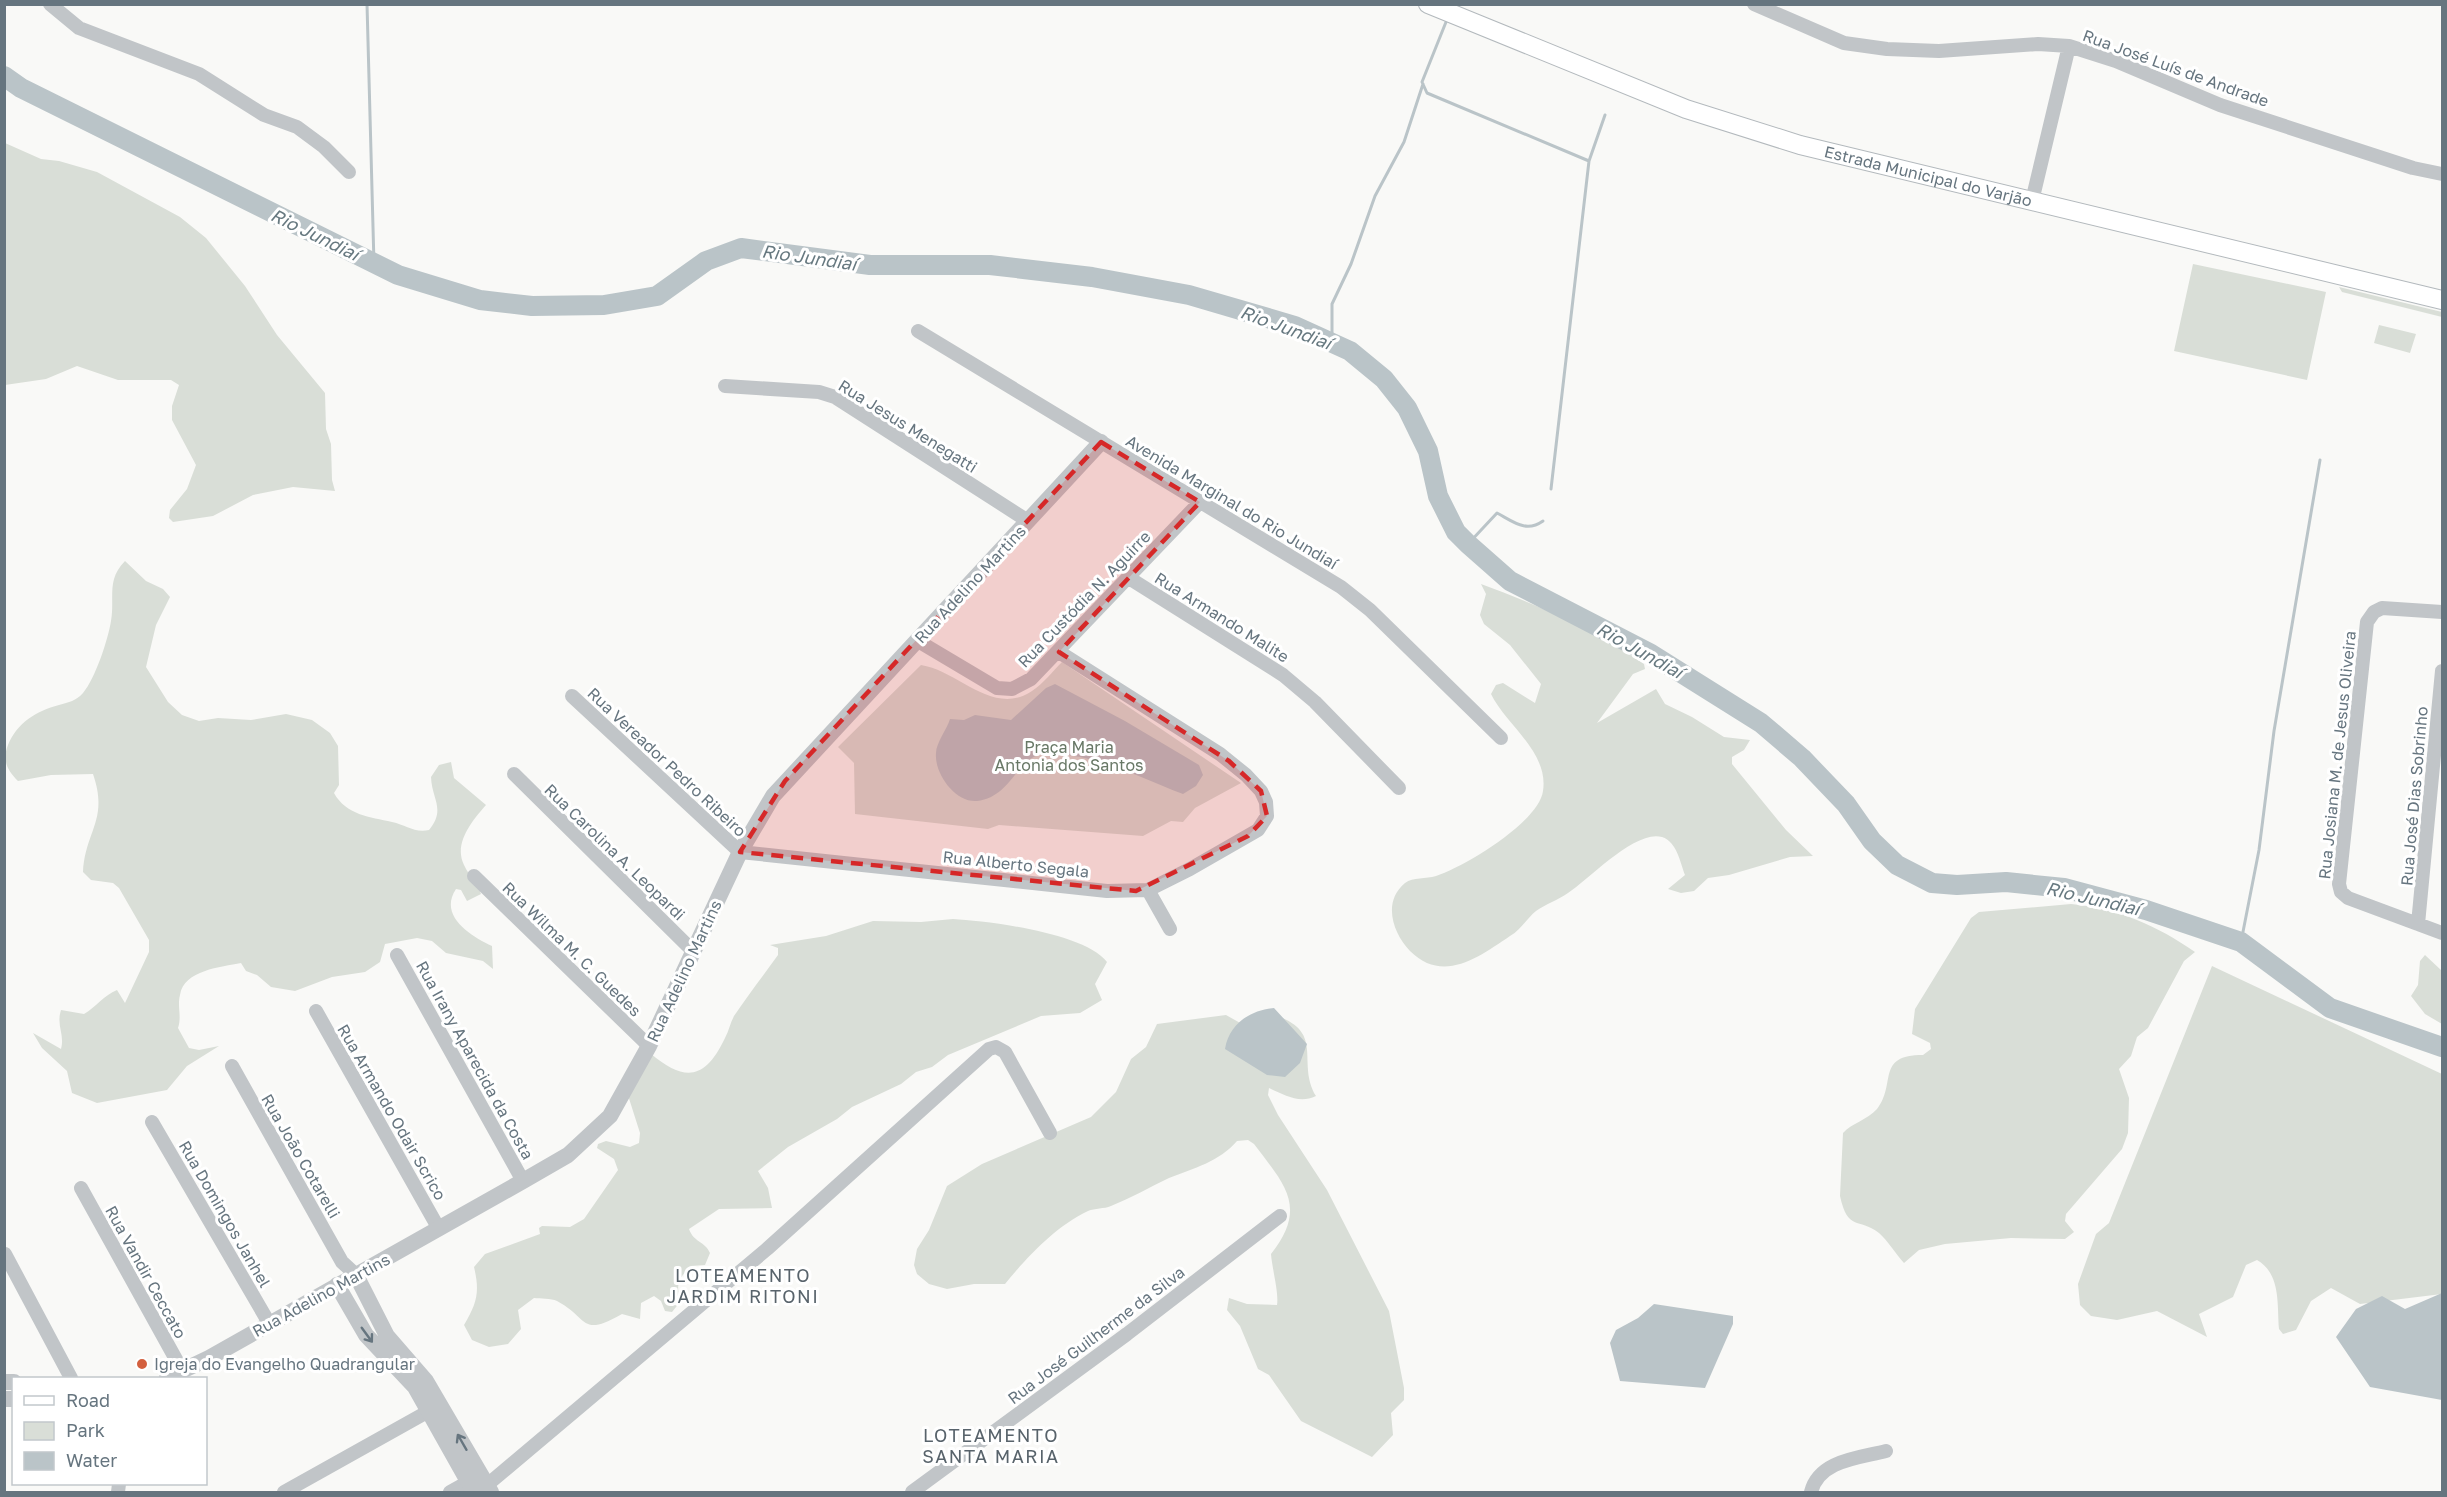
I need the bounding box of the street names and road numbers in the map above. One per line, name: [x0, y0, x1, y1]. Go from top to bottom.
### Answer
street label: Rua José Luís de Andrade: [2080, 25, 2272, 111]
street label: Estrada Municipal do Varjão: [1822, 141, 2034, 211]
street label: Rua Jesus Menegatti: [835, 375, 981, 477]
street label: Avenida Marginal do Rio Jundiaí: [1122, 431, 1343, 574]
street label: Rua Adelino Martins: [910, 521, 1030, 647]
street label: Rua Custódia N. Aguirre: [1013, 526, 1155, 672]
street label: Rua Armando Malite: [1151, 568, 1293, 666]
street label: Rua Josiana M. de Jesus Oliveira: [2314, 630, 2360, 880]
street label: Rua Vereador Pedro Ribeiro: [583, 683, 751, 841]
street label: Rua José Dias Sobrinho: [2396, 705, 2432, 887]
street label: Rua Carolina A. Leopardi: [541, 780, 689, 924]
street label: Rua Alberto Segala: [942, 846, 1090, 882]
street label: Rua Wilma M. C. Guedes: [499, 878, 645, 1020]
street label: Rua Adelino Martins: [642, 897, 726, 1045]
street label: Rua Irany Aparecida da Costa: [412, 957, 538, 1163]
street label: Rua Armando Odair Scrico: [333, 1020, 451, 1204]
street label: Rua João Cotarelli: [257, 1090, 345, 1222]
street label: Rua Domingos Janhel: [175, 1137, 275, 1291]
street label: Rua Vandir Ceccato: [101, 1202, 191, 1342]
street label: Rua Adelino Martins: [249, 1249, 393, 1341]
street label: Rua José Guilherme da Silva: [1004, 1262, 1188, 1408]

